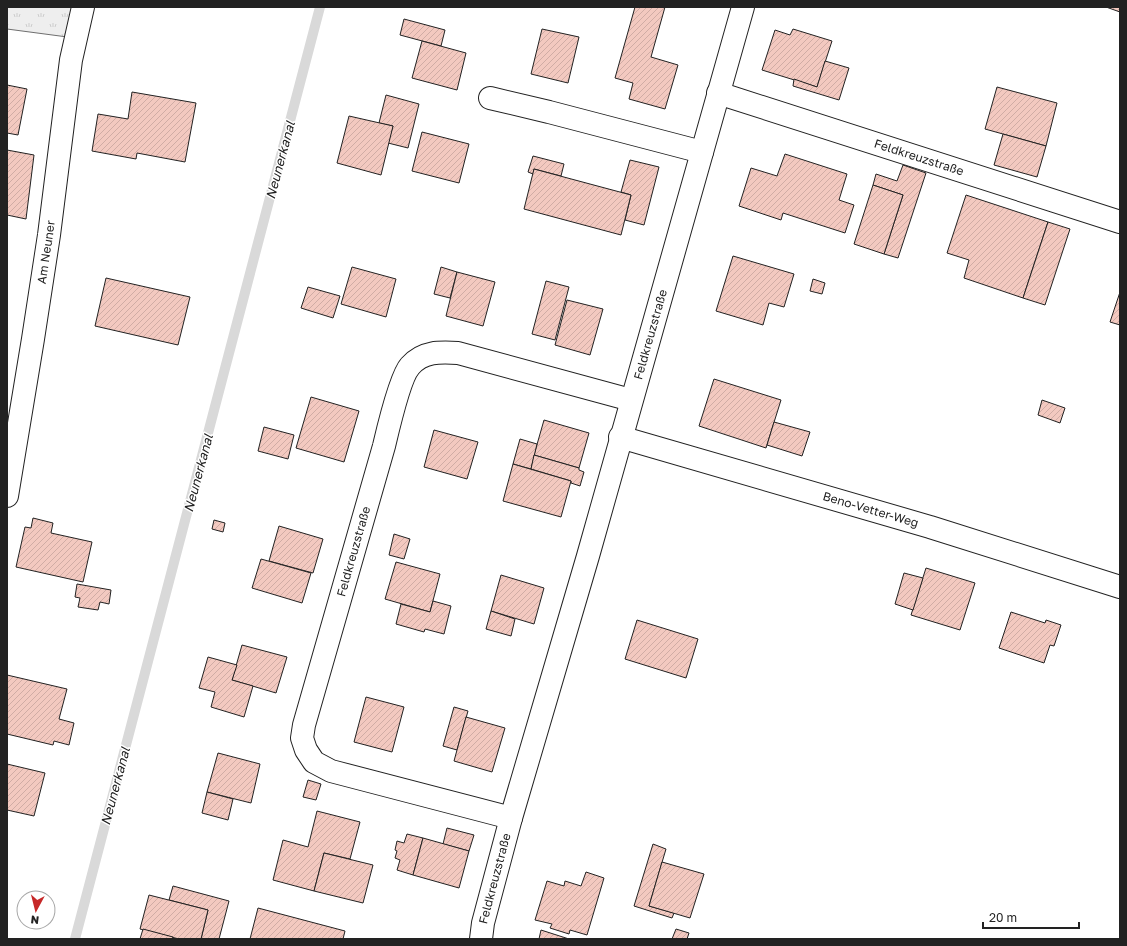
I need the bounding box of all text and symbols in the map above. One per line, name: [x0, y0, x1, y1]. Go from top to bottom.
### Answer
water label: Neunerkanal: [262, 119, 298, 201]
street label: Feldkreuzstraße: [872, 136, 966, 178]
street label: Am Neuner: [34, 219, 58, 285]
street label: Feldkreuzstraße: [630, 287, 670, 381]
water label: Neunerkanal: [180, 432, 216, 514]
street label: Beno-Vetter-Weg: [821, 488, 920, 530]
street label: Feldkreuzstraße: [333, 504, 373, 598]
water label: Neunerkanal: [97, 745, 133, 827]
street label: Feldkreuzstraße: [475, 832, 514, 926]
north arrow: [16, 890, 56, 930]
scale bar: [983, 904, 1079, 930]
text: 20 m: [989, 910, 1017, 925]
text: N: [30, 913, 40, 927]

